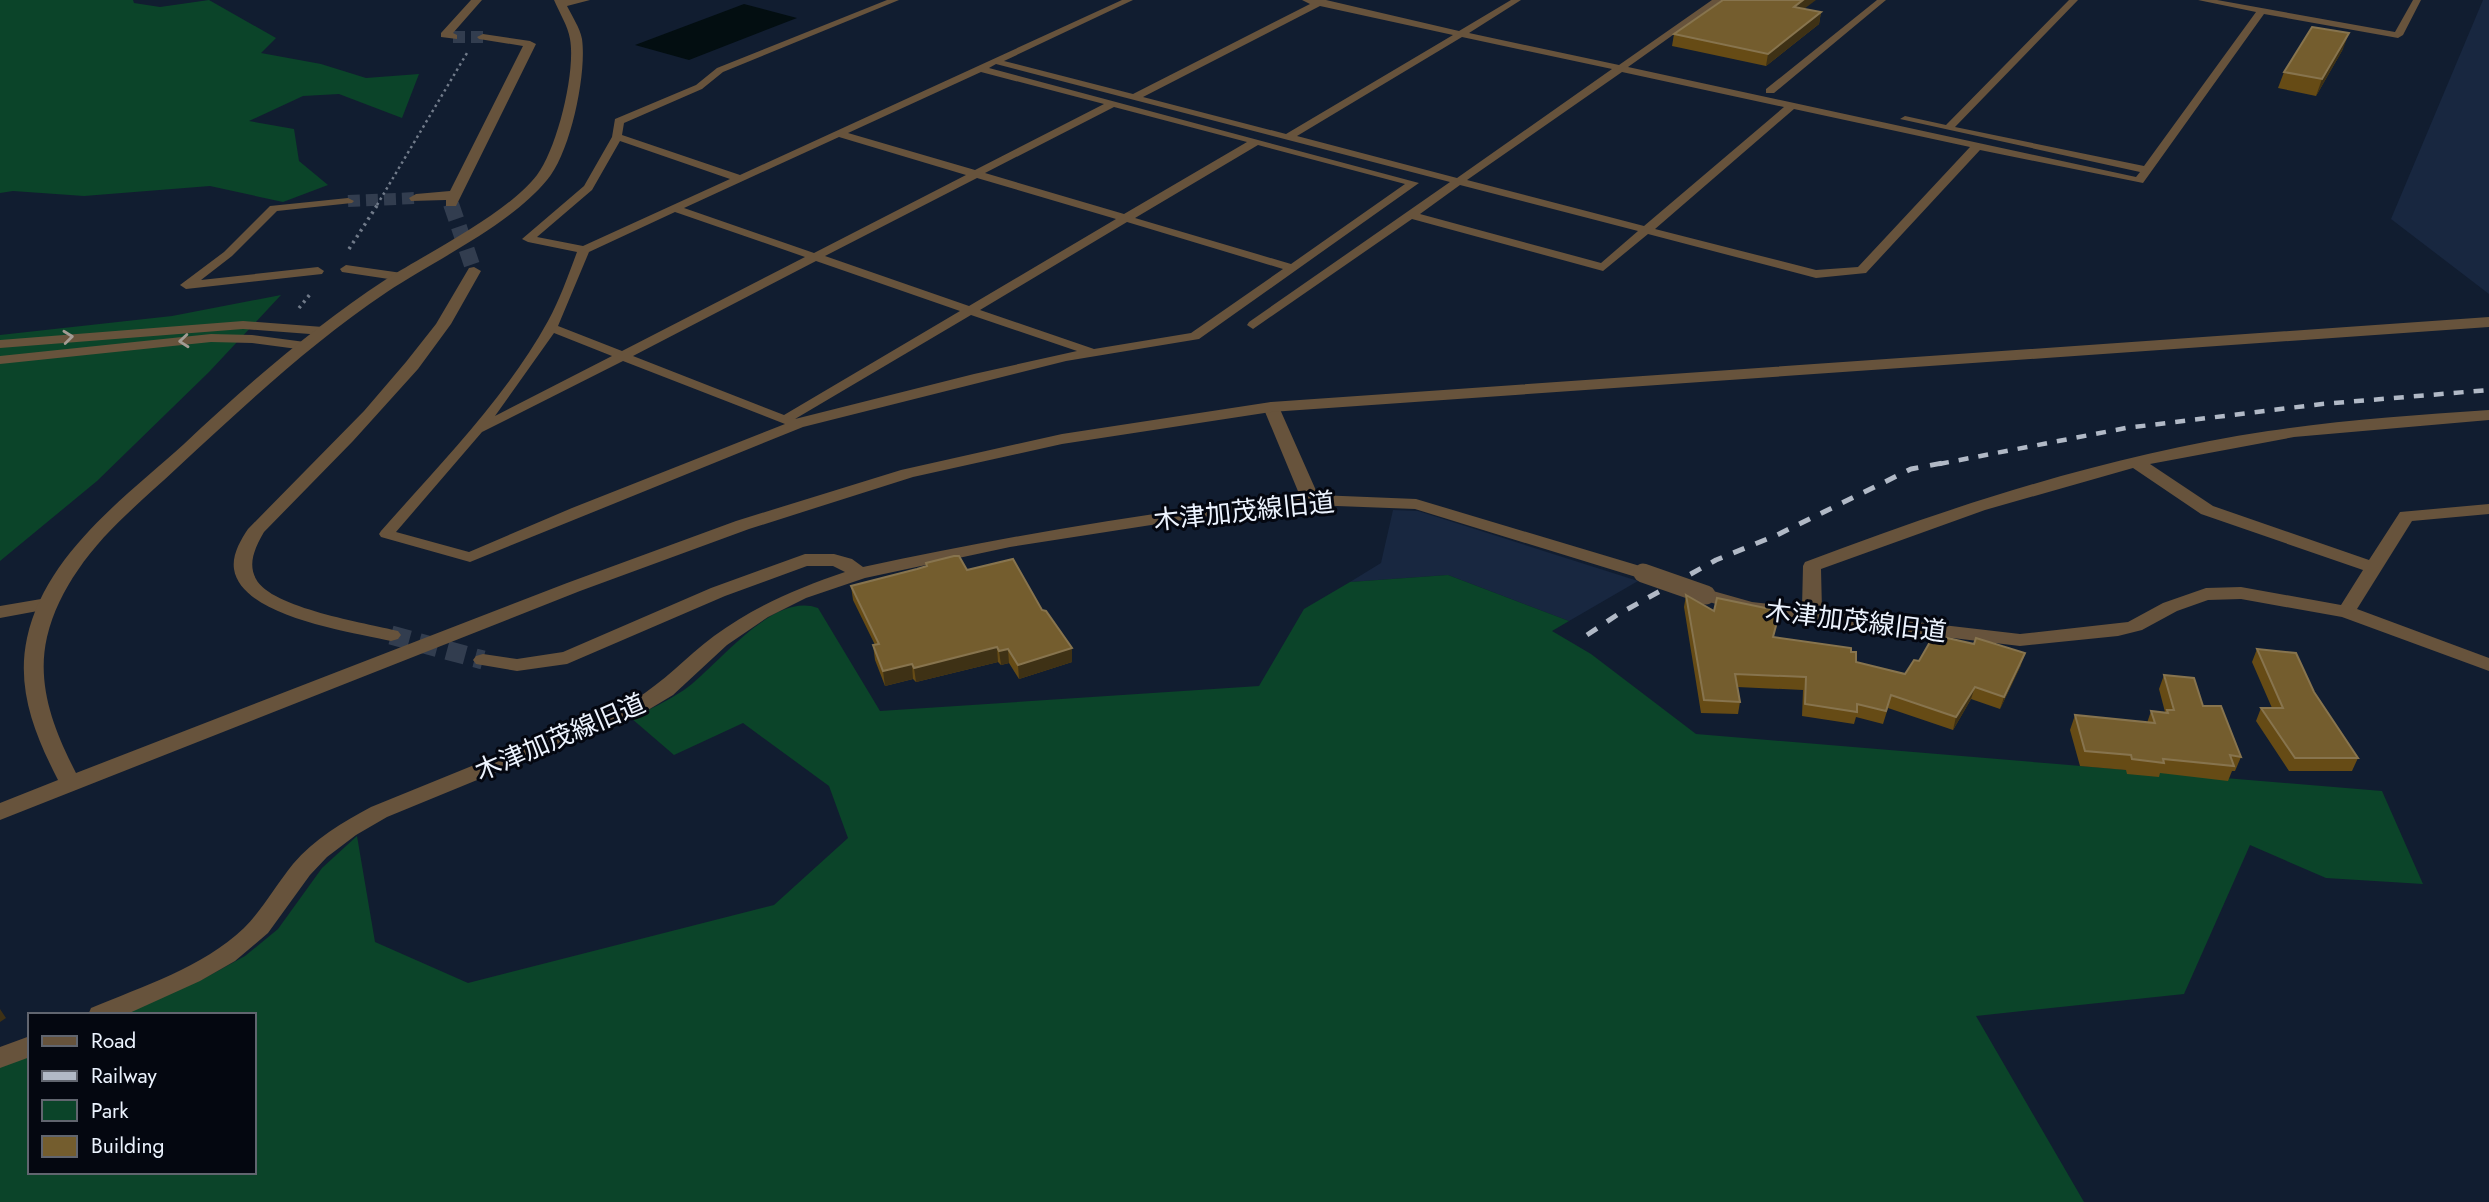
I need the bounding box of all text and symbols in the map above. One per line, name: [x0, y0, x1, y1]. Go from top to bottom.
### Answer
one-way arrow: [62, 330, 74, 345]
one-way arrow: [178, 333, 189, 348]
street label: 木津加茂線旧道: [1152, 483, 1336, 539]
street label: 木津加茂線旧道: [1763, 591, 1949, 651]
street label: 木津加茂線旧道: [469, 684, 651, 790]
legend: [28, 1013, 256, 1174]
text: Road: [91, 1026, 136, 1056]
text: Railway: [91, 1061, 157, 1091]
text: Park: [91, 1096, 129, 1126]
text: Building: [91, 1131, 164, 1161]

